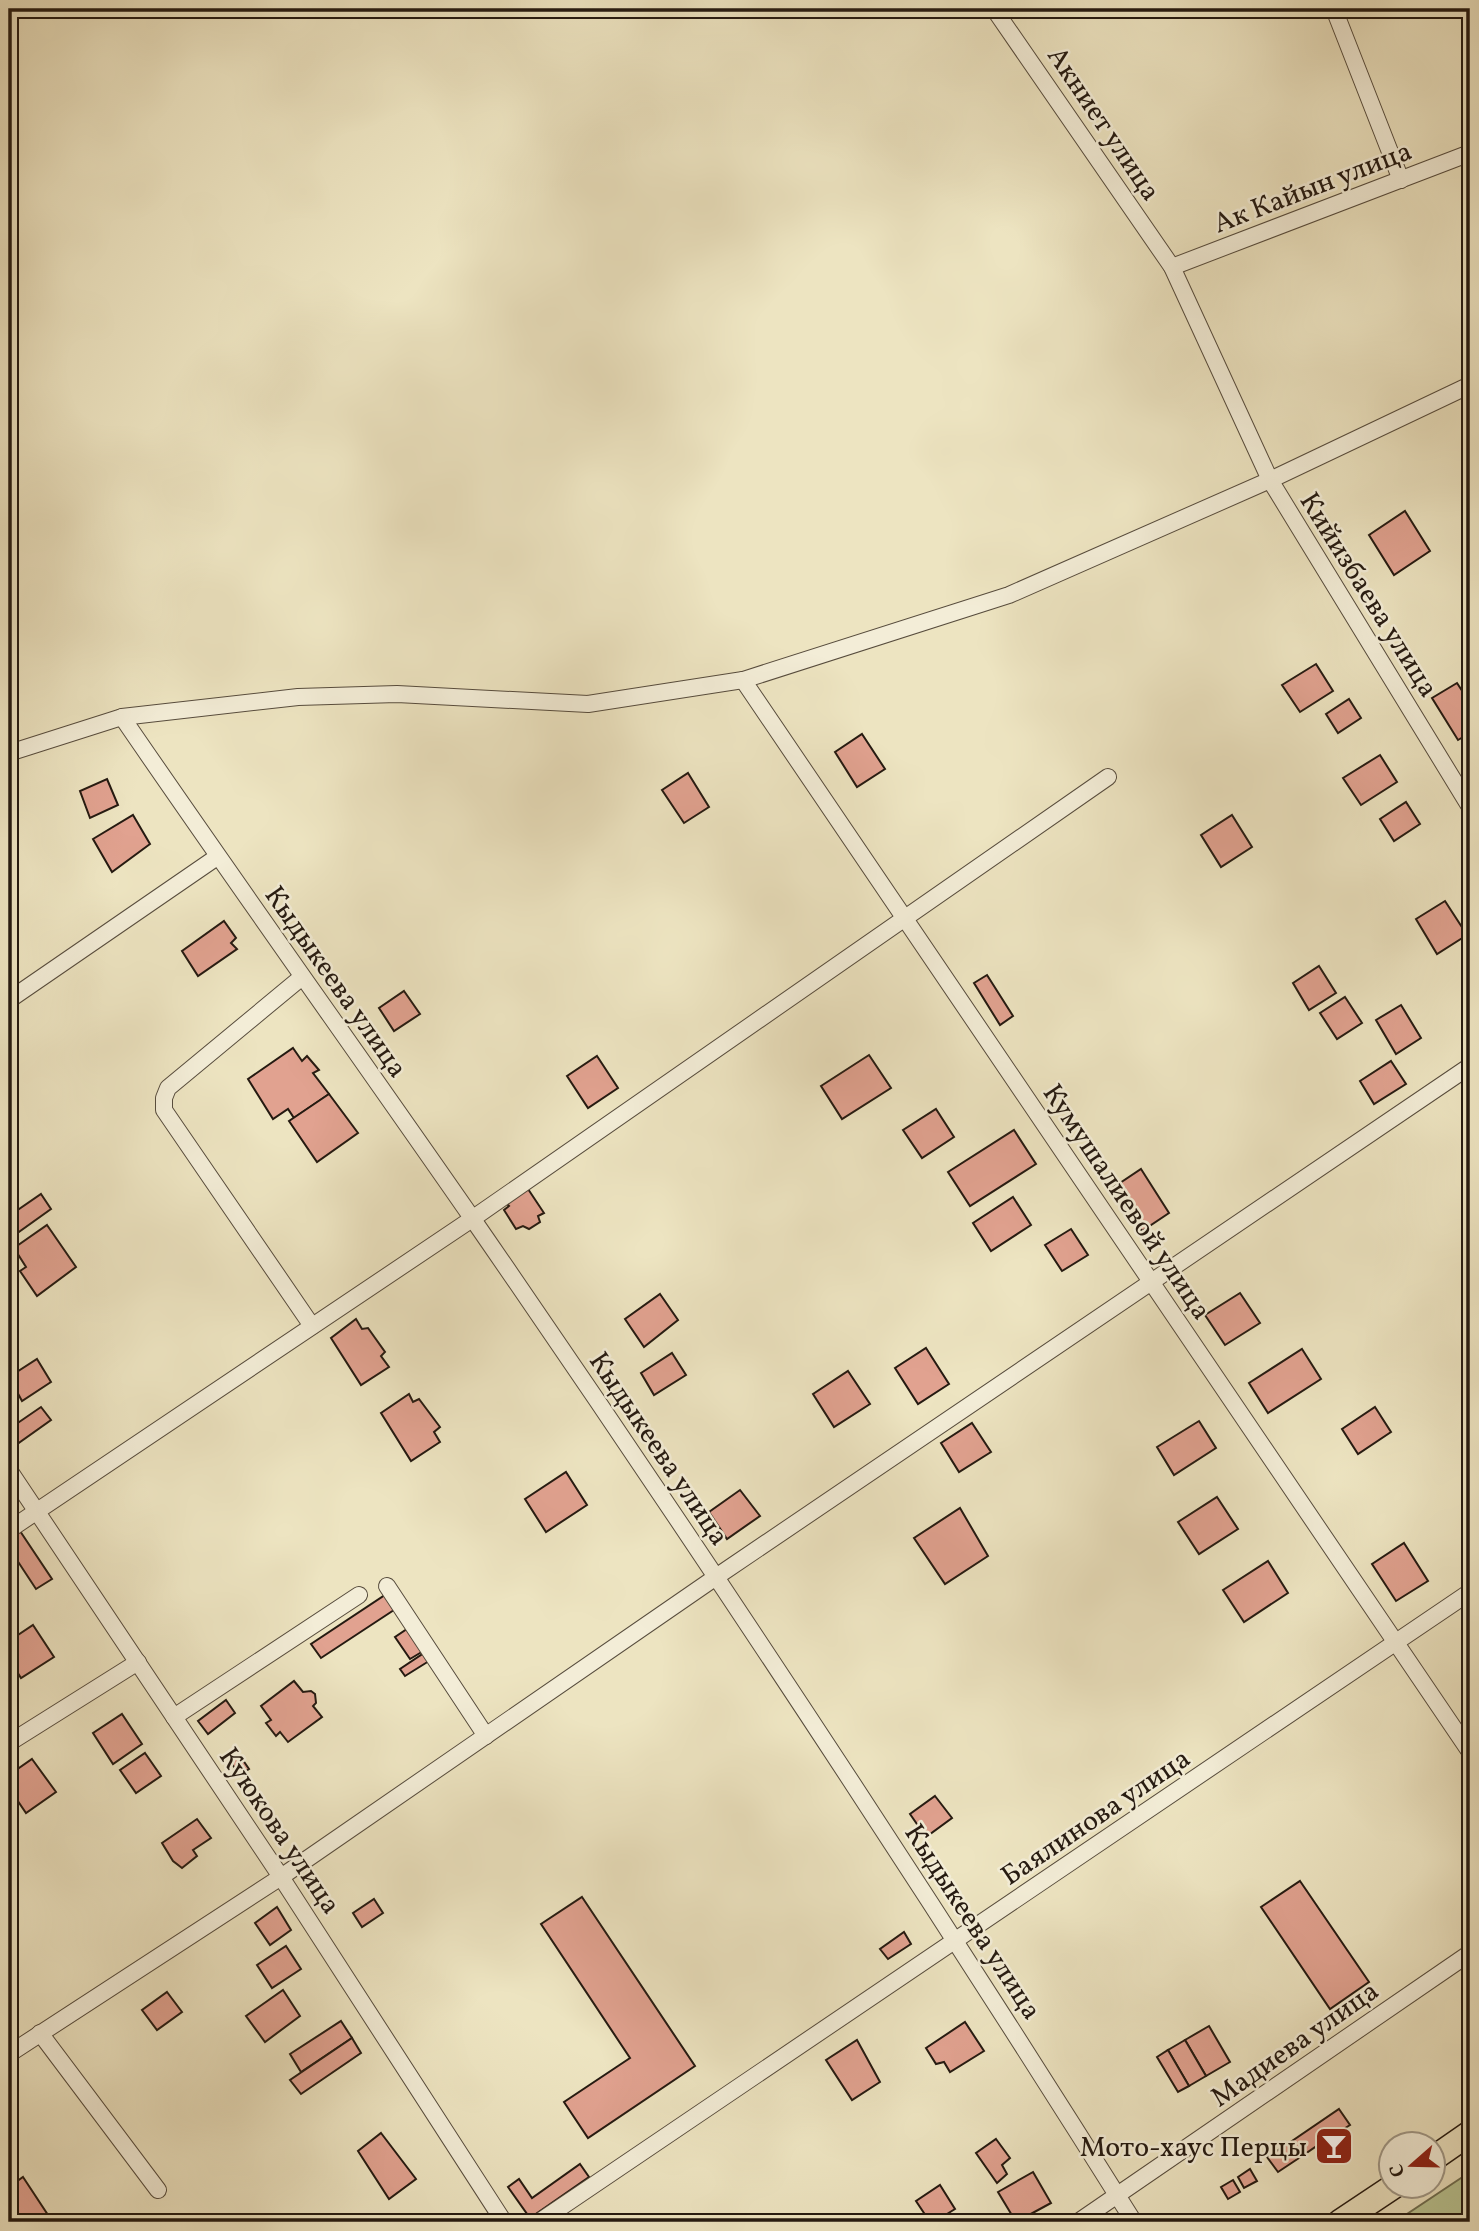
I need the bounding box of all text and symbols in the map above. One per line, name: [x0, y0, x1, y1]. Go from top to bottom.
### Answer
street label: Акниет улица: [1037, 39, 1169, 209]
street label: Ак Кайын улица: [1208, 133, 1418, 244]
street label: Кийизбаева улица: [1289, 485, 1447, 705]
street label: Кыдыкеева улица: [254, 879, 416, 1086]
street label: Кумушалиевой улица: [1032, 1077, 1220, 1328]
street label: Кыдыкеева улица: [578, 1345, 737, 1554]
street label: Куюкова улица: [209, 1740, 349, 1923]
street label: Баялинова улица: [994, 1740, 1199, 1896]
street label: Кыдыкеева улица: [894, 1817, 1050, 2028]
street label: Мадиева улица: [1204, 1973, 1387, 2118]
bar icon: Мото-хаус Перцы: [1313, 2125, 1355, 2167]
place label: Мото-хаус Перцы: [1080, 2129, 1307, 2168]
north arrow: [1378, 2130, 1448, 2200]
text: С: [1384, 2160, 1412, 2180]

